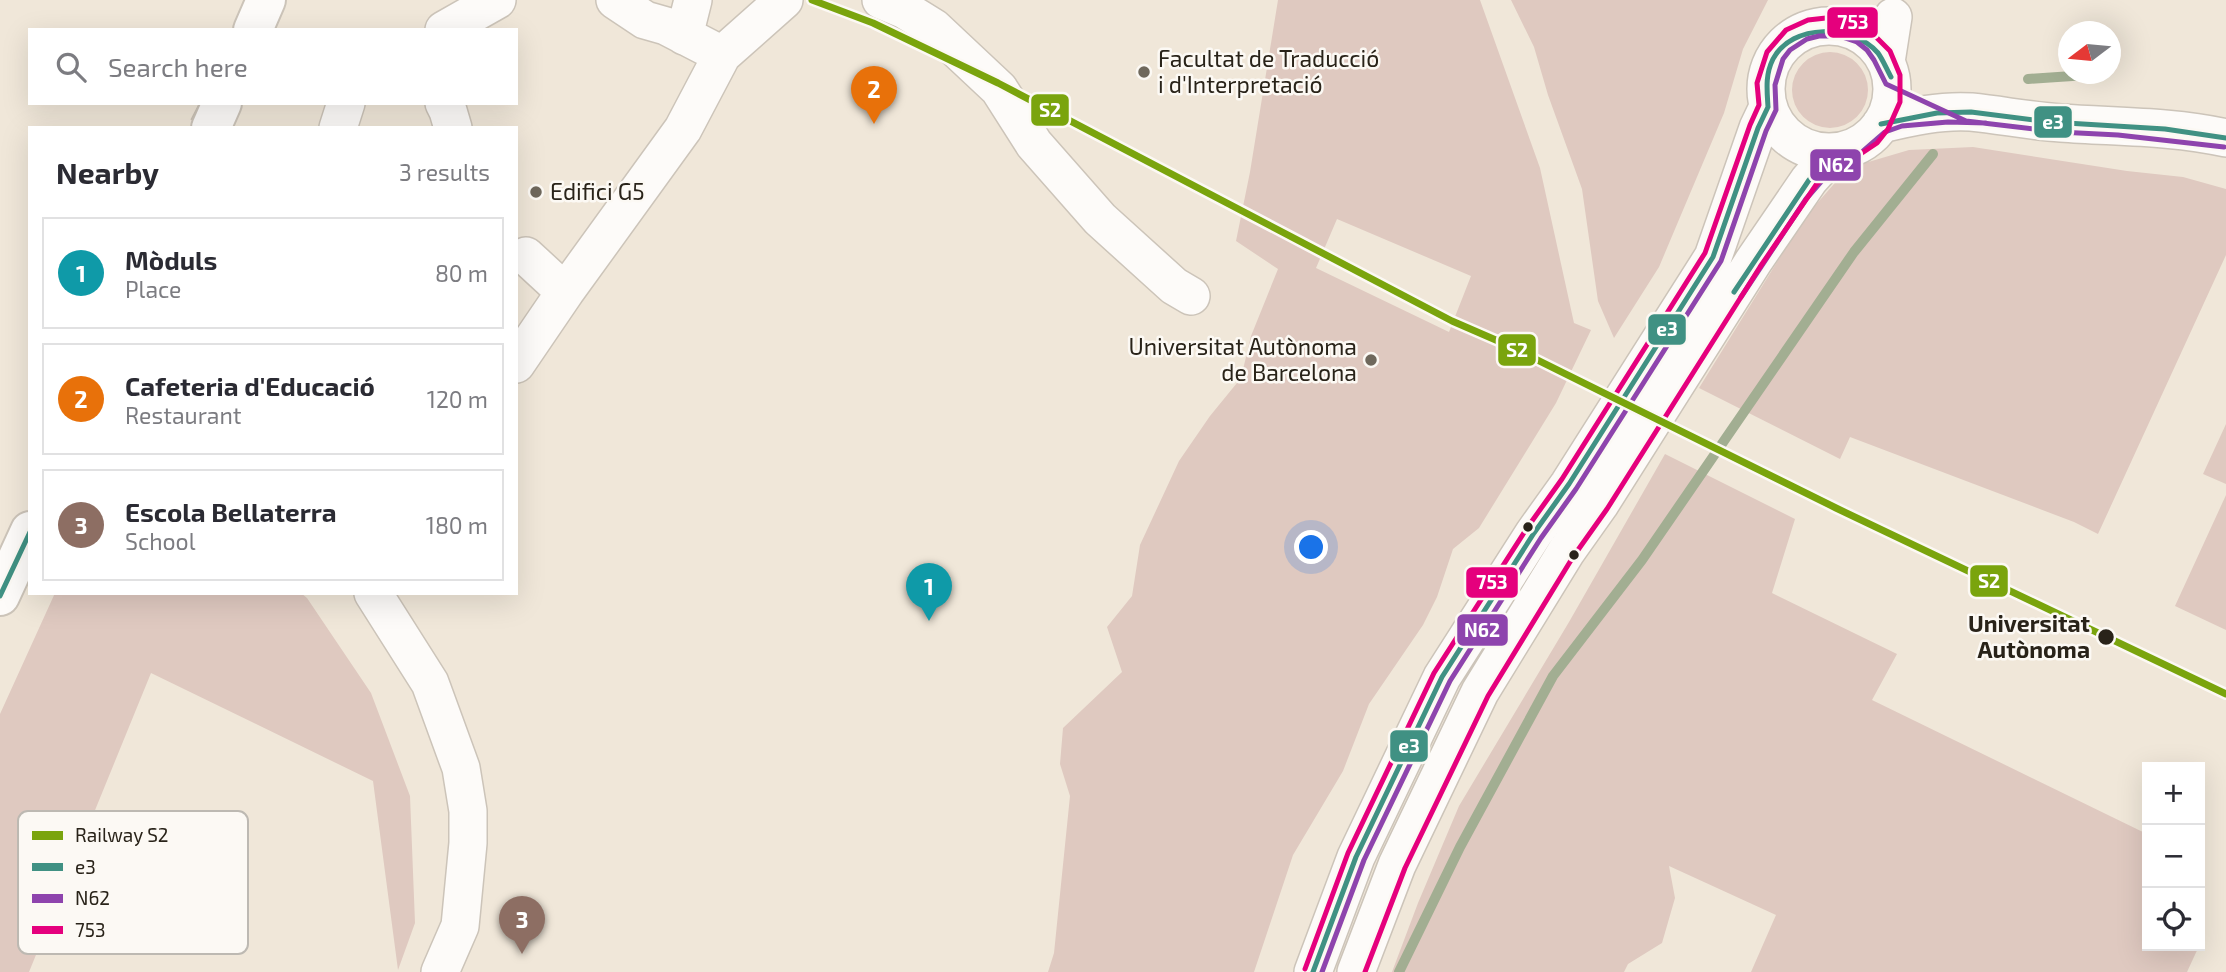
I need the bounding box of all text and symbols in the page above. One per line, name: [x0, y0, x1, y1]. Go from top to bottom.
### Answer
line badge: 753: [1826, 6, 1879, 39]
text: 753: [1837, 10, 1869, 33]
north arrow: [2058, 21, 2121, 84]
search box: [28, 28, 518, 105]
place label: Facultat de Traducció i d'Interpretació: [1158, 44, 1379, 98]
icon: search: [52, 48, 90, 86]
text: Search here: [108, 51, 248, 82]
marker: Facultat de Traducció i d'Interpretació: [1136, 64, 1152, 80]
pin: 2: [851, 66, 897, 124]
line badge: S2: [1030, 93, 1070, 127]
text: S2: [1039, 98, 1061, 121]
line badge: e3: [2033, 105, 2073, 139]
text: e3: [2042, 110, 2064, 133]
line badge: N62: [1809, 148, 1862, 182]
text: N62: [1818, 153, 1854, 176]
text: Nearby: [56, 154, 159, 190]
text: 3 results: [399, 158, 490, 186]
place label: Edifici G5: [550, 177, 645, 205]
marker: Edifici G5: [528, 184, 544, 200]
text: Mòduls: [125, 244, 217, 275]
text: 1: [76, 259, 86, 287]
text: 80 m: [435, 259, 488, 287]
text: Place: [125, 275, 181, 303]
line badge: e3: [1647, 313, 1687, 346]
text: e3: [1656, 317, 1678, 340]
place label: Universitat Autònoma de Barcelona: [1128, 332, 1357, 386]
line badge: S2: [1497, 333, 1537, 367]
text: S2: [1506, 338, 1528, 361]
marker: Universitat Autònoma de Barcelona: [1363, 352, 1379, 368]
text: Cafeteria d'Educació: [125, 370, 375, 401]
text: 2: [74, 385, 88, 413]
text: 120 m: [427, 385, 488, 413]
text: Restaurant: [125, 401, 242, 429]
text: Escola Bellaterra: [125, 496, 337, 527]
text: 3: [74, 511, 88, 539]
text: 180 m: [426, 511, 488, 539]
unlabelled marker: [1521, 520, 1535, 534]
text: School: [125, 527, 195, 555]
your location: [1294, 530, 1328, 564]
unlabelled marker: [1567, 548, 1581, 562]
pin: 1: [906, 563, 952, 621]
line badge: S2: [1969, 564, 2009, 598]
line badge: 753: [1465, 566, 1519, 599]
text: S2: [1978, 569, 2000, 592]
text: 753: [1476, 570, 1508, 593]
place label: Universitat Autònoma: [1968, 609, 2090, 663]
line badge: N62: [1456, 613, 1509, 647]
text: N62: [1464, 618, 1500, 641]
marker: Universitat Autònoma: [2096, 627, 2116, 647]
line badge: e3: [1389, 729, 1429, 763]
text: e3: [1398, 734, 1420, 757]
map controls: [2142, 762, 2205, 951]
button: +: [2142, 762, 2205, 825]
legend: [18, 811, 248, 954]
text: Railway S2: [75, 823, 169, 846]
button: −: [2142, 825, 2205, 888]
text: e3: [75, 855, 96, 878]
text: N62: [75, 886, 110, 909]
button: locate: [2142, 888, 2205, 951]
pin: 3: [499, 896, 545, 954]
text: 753: [75, 918, 105, 941]

